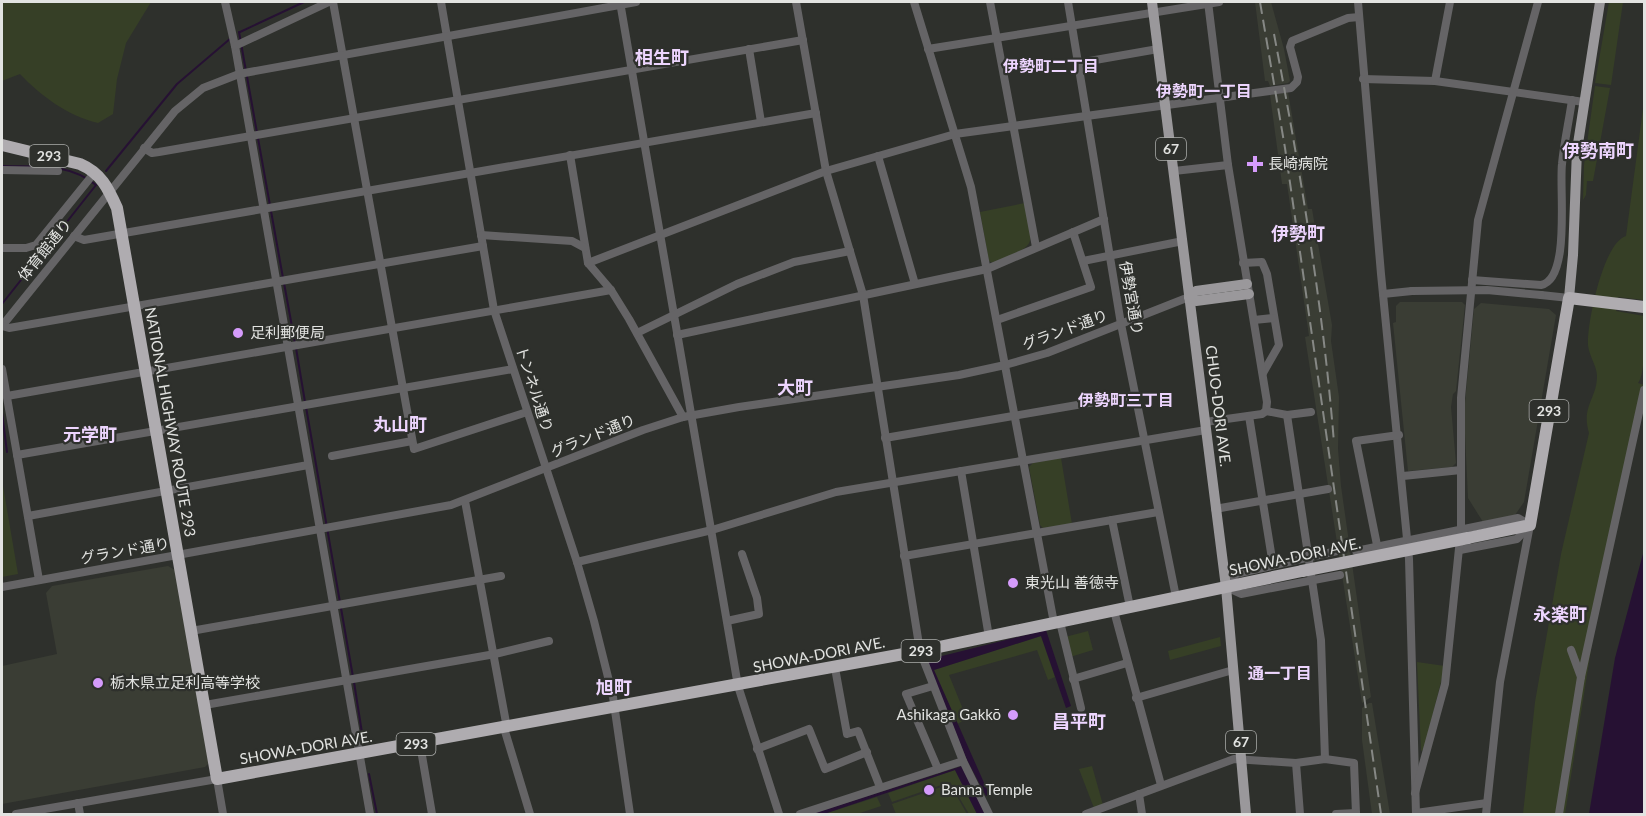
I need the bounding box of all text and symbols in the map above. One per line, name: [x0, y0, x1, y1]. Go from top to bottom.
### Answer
district label: 相生町: [635, 46, 689, 68]
district label: 伊勢町二丁目: [1002, 56, 1099, 75]
district label: 伊勢町一丁目: [1155, 81, 1252, 100]
road number: 67: [1156, 138, 1186, 160]
district label: 伊勢南町: [1562, 139, 1634, 161]
road number: 293: [29, 145, 68, 167]
place label: 長崎病院: [1268, 154, 1328, 172]
marker: 長崎病院: [1246, 155, 1264, 173]
street label: 体育館通り: [14, 215, 75, 284]
district label: 伊勢町: [1271, 222, 1325, 244]
street label: 伊勢宮通り: [1117, 259, 1147, 336]
street label: グランド通り: [1019, 305, 1110, 353]
street label: NATIONAL HIGHWAY ROUTE 293: [142, 306, 200, 538]
place label: 足利郵便局: [250, 323, 325, 341]
marker: 足利郵便局: [231, 326, 245, 340]
street label: トンネル通り: [513, 343, 557, 434]
street label: CHUO-DORI AVE.: [1203, 344, 1235, 468]
district label: 大町: [777, 376, 813, 398]
district label: 伊勢町三丁目: [1077, 390, 1174, 409]
road number: 293: [1530, 400, 1568, 422]
street label: グランド通り: [548, 410, 638, 460]
district label: 丸山町: [373, 413, 427, 435]
district label: 元学町: [63, 423, 117, 445]
street label: グランド通り: [79, 533, 171, 567]
street label: SHOWA-DORI AVE.: [1227, 533, 1362, 579]
place label: 東光山 善徳寺: [1025, 573, 1119, 591]
marker: 東光山 善徳寺: [1006, 576, 1020, 590]
district label: 永楽町: [1533, 603, 1587, 625]
street label: SHOWA-DORI AVE.: [751, 632, 886, 676]
road number: 293: [902, 640, 940, 662]
district label: 通一丁目: [1248, 663, 1312, 682]
place label: 栃木県立足利高等学校: [110, 673, 260, 691]
marker: 栃木県立足利高等学校: [91, 676, 105, 690]
district label: 旭町: [596, 676, 632, 698]
place label: Ashikaga Gakkō: [897, 705, 1001, 723]
marker: Ashikaga Gakkō: [1006, 708, 1020, 722]
district label: 昌平町: [1052, 710, 1106, 732]
street label: SHOWA-DORI AVE.: [238, 727, 373, 768]
road number: 67: [1226, 731, 1256, 753]
road number: 293: [396, 733, 436, 755]
place label: Banna Temple: [941, 780, 1033, 798]
marker: Banna Temple: [922, 783, 936, 797]

